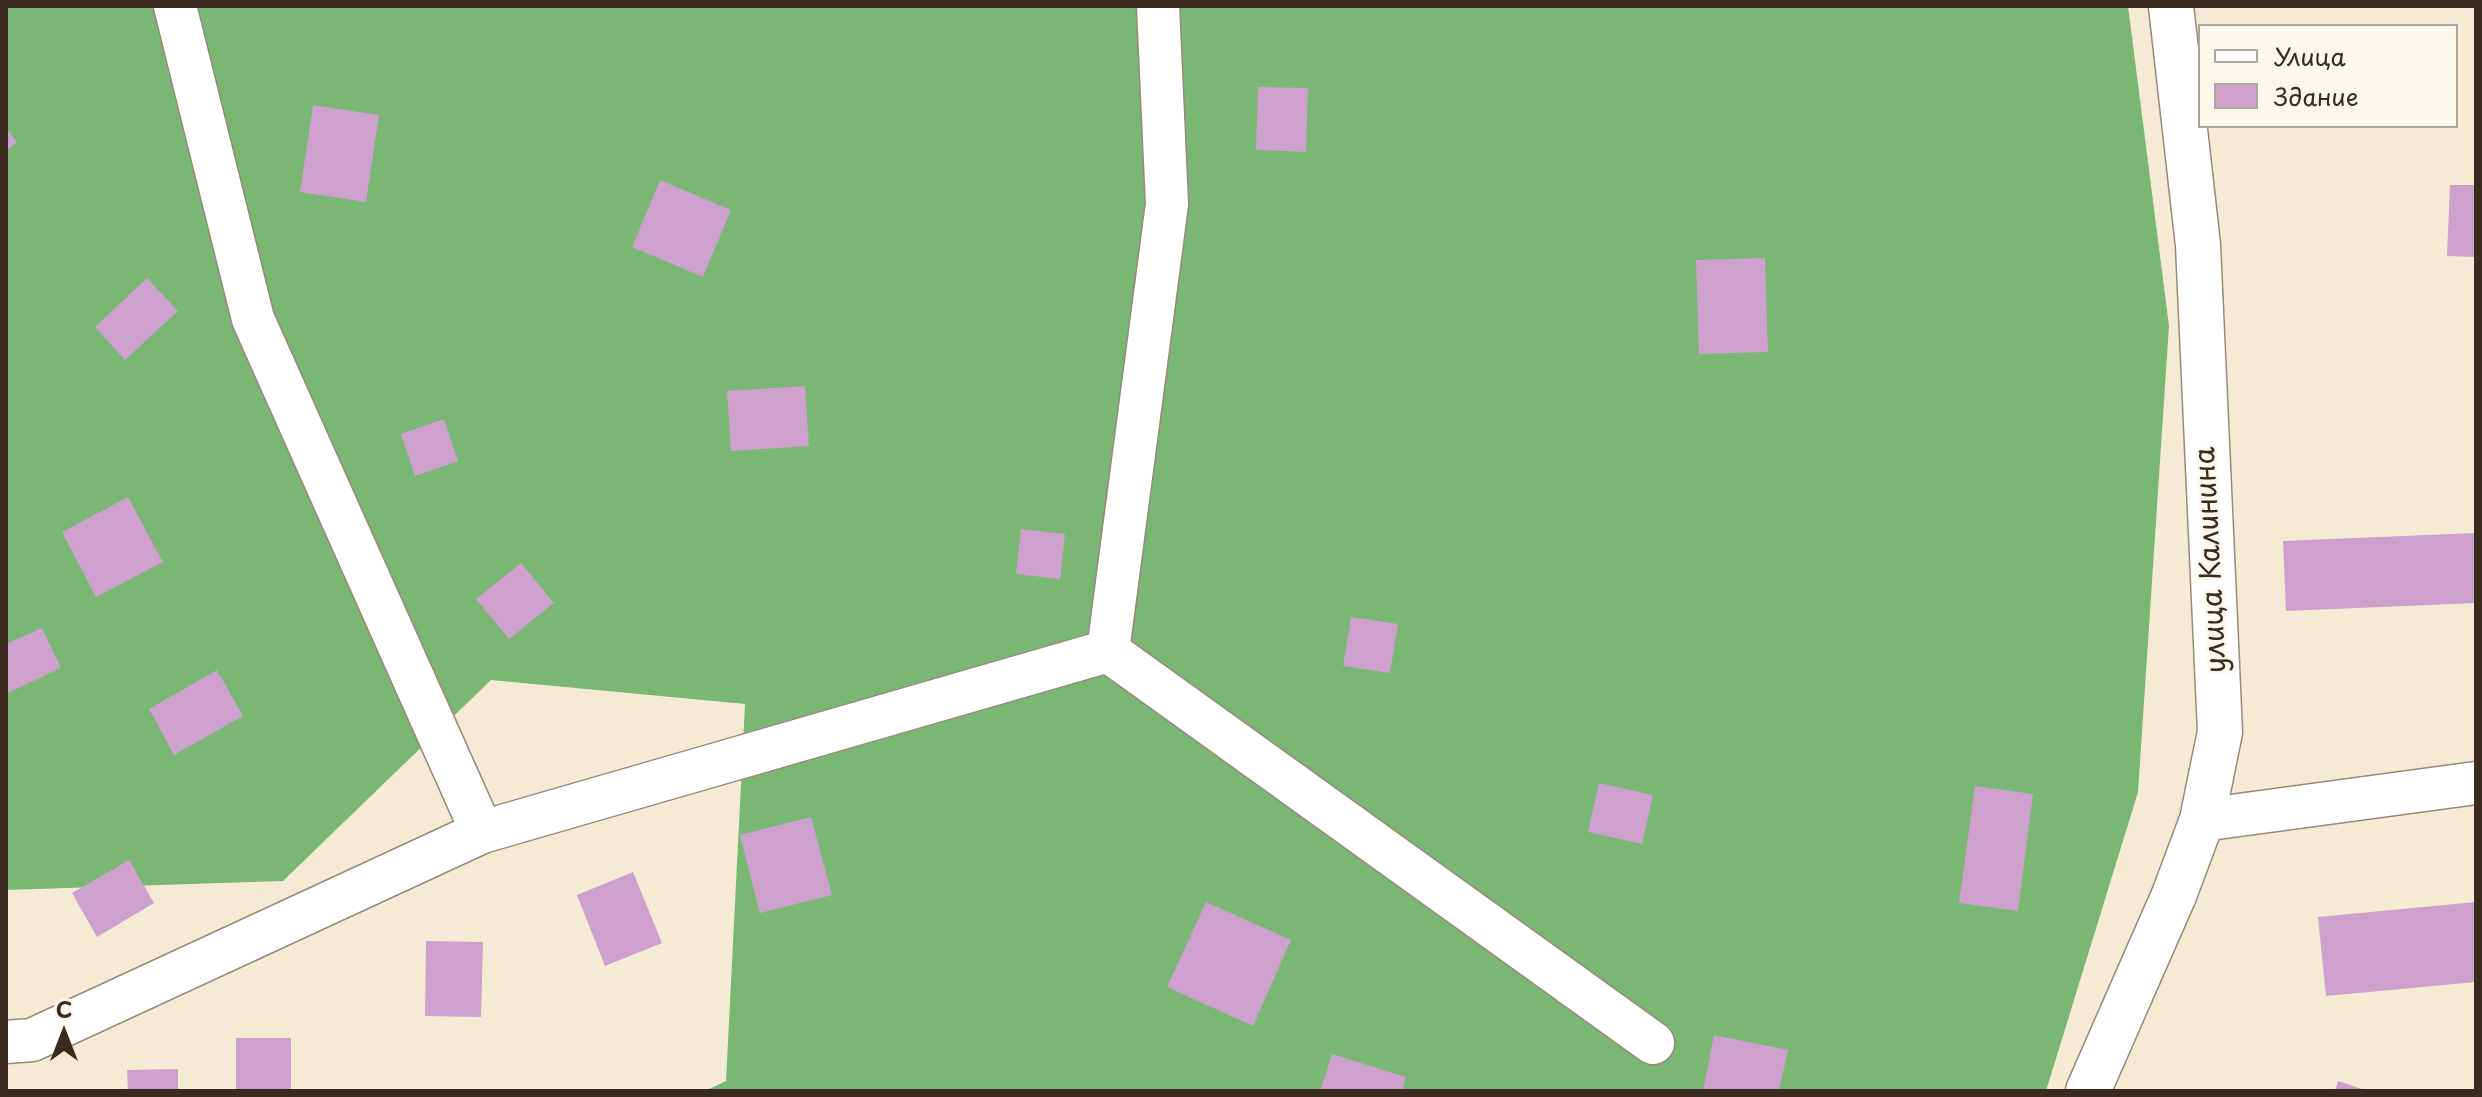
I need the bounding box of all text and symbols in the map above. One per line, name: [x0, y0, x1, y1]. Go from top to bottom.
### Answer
legend: [2198, 24, 2458, 128]
text: Улица: [2274, 38, 2346, 74]
text: Здание: [2274, 78, 2359, 114]
street label: улица Калинина: [2189, 446, 2235, 674]
text: С: [56, 992, 72, 1025]
north arrow: [24, 993, 104, 1073]

